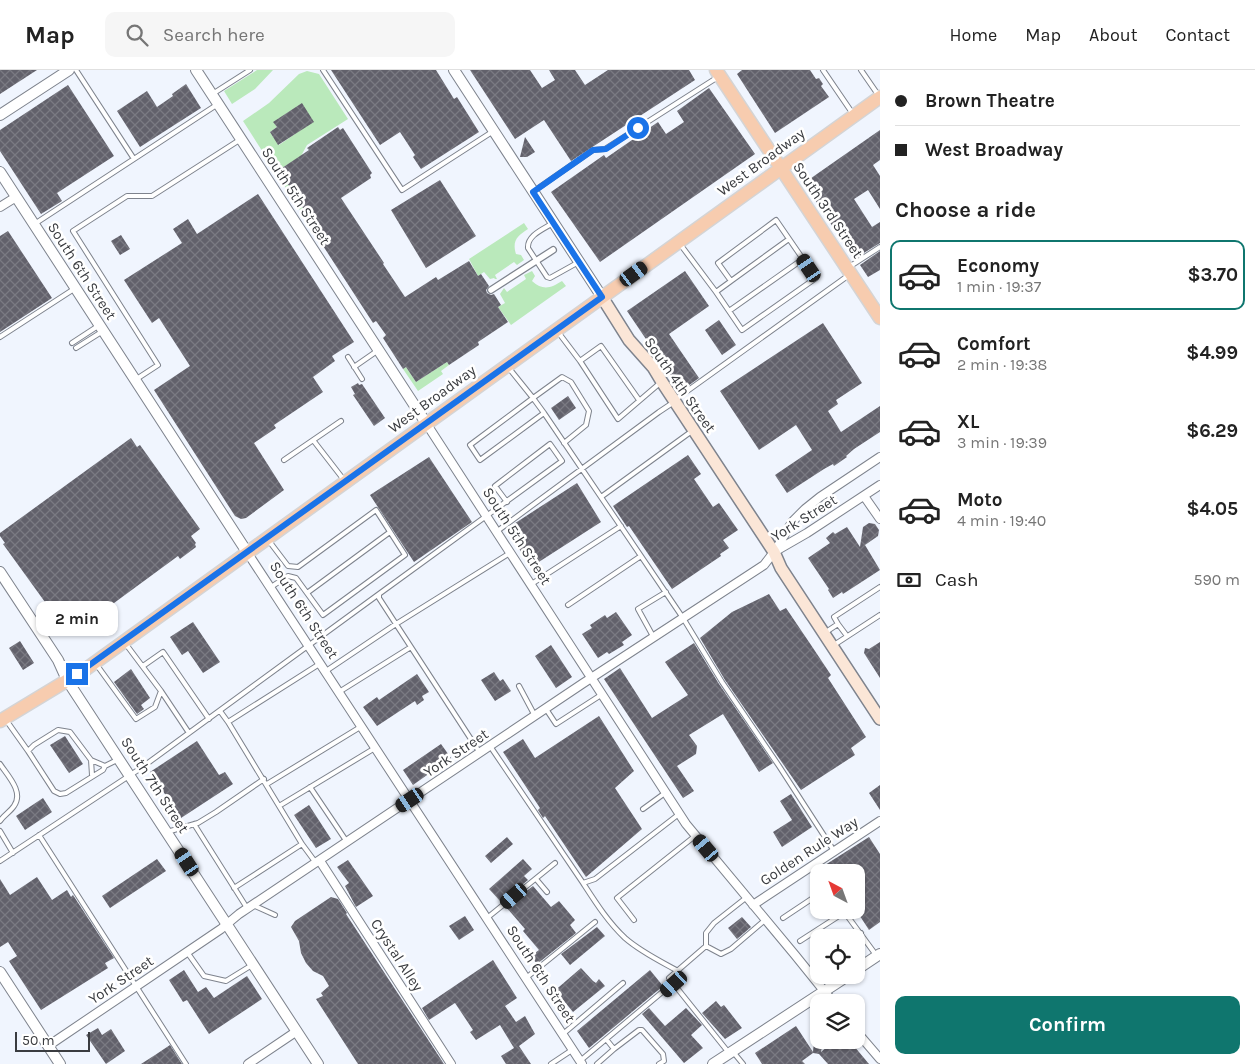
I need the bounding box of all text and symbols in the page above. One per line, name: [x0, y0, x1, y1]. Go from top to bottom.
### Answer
search box: [105, 12, 455, 57]
text: Map: [25, 21, 75, 49]
icon: search: [123, 21, 151, 49]
text: Search here: [163, 24, 265, 46]
text: Home: [949, 24, 997, 46]
text: Map: [1025, 24, 1061, 46]
text: About: [1089, 24, 1138, 46]
text: Contact: [1166, 24, 1230, 46]
text: Brown Theatre: [925, 90, 1055, 112]
route start: [627, 117, 649, 139]
street label: West Broadway: [714, 124, 808, 200]
text: West Broadway: [925, 139, 1063, 161]
street label: South 5th Street: [258, 144, 334, 248]
street label: South 3rd Street: [789, 158, 867, 262]
text: Choose a ride: [895, 197, 1036, 223]
street label: South 6th Street: [44, 219, 120, 323]
car: [794, 251, 823, 285]
icon: car: [897, 253, 942, 298]
text: Economy: [957, 255, 1039, 277]
car: [617, 259, 650, 289]
text: $3.70: [1188, 264, 1238, 286]
text: 1 min · 19:37: [957, 277, 1041, 296]
icon: car: [897, 331, 942, 376]
text: Comfort: [957, 333, 1031, 355]
street label: South 4th Street: [640, 334, 720, 436]
text: $4.99: [1186, 342, 1238, 364]
text: 2 min · 19:38: [957, 355, 1047, 374]
street label: West Broadway: [385, 361, 479, 437]
icon: car: [897, 409, 942, 454]
text: XL: [957, 411, 979, 433]
text: $6.29: [1186, 420, 1238, 442]
text: 3 min · 19:39: [957, 433, 1047, 452]
street label: South 5th Street: [479, 484, 555, 588]
icon: car: [897, 487, 942, 532]
text: Moto: [957, 489, 1003, 511]
street label: York Street: [768, 491, 840, 545]
text: $4.05: [1186, 498, 1238, 520]
text: 4 min · 19:40: [957, 511, 1046, 530]
street label: South 6th Street: [266, 558, 342, 662]
icon: cash: [895, 566, 923, 594]
text: Cash: [935, 569, 979, 591]
text: 590 m: [1193, 570, 1240, 589]
callout: 2 min: [36, 602, 118, 636]
text: 2 min: [55, 609, 99, 628]
route end: [66, 663, 88, 685]
street label: York Street: [420, 725, 492, 781]
street label: South 7th Street: [117, 734, 193, 837]
car: [393, 785, 426, 815]
street label: Golden Rule Way: [757, 813, 861, 889]
car: [690, 832, 721, 864]
car: [172, 845, 201, 879]
north arrow: [810, 864, 865, 919]
map controls: [810, 864, 865, 1049]
car: [497, 880, 530, 912]
street label: Crystal Alley: [367, 915, 427, 995]
street label: South 6th Street: [503, 922, 579, 1026]
button: locate: [810, 929, 865, 984]
street label: York Street: [85, 952, 157, 1008]
car: [657, 968, 690, 1000]
button: layers: [810, 994, 865, 1049]
button: Confirm: [895, 996, 1240, 1054]
scale bar: [15, 1029, 90, 1052]
text: 50 m: [22, 1032, 55, 1049]

